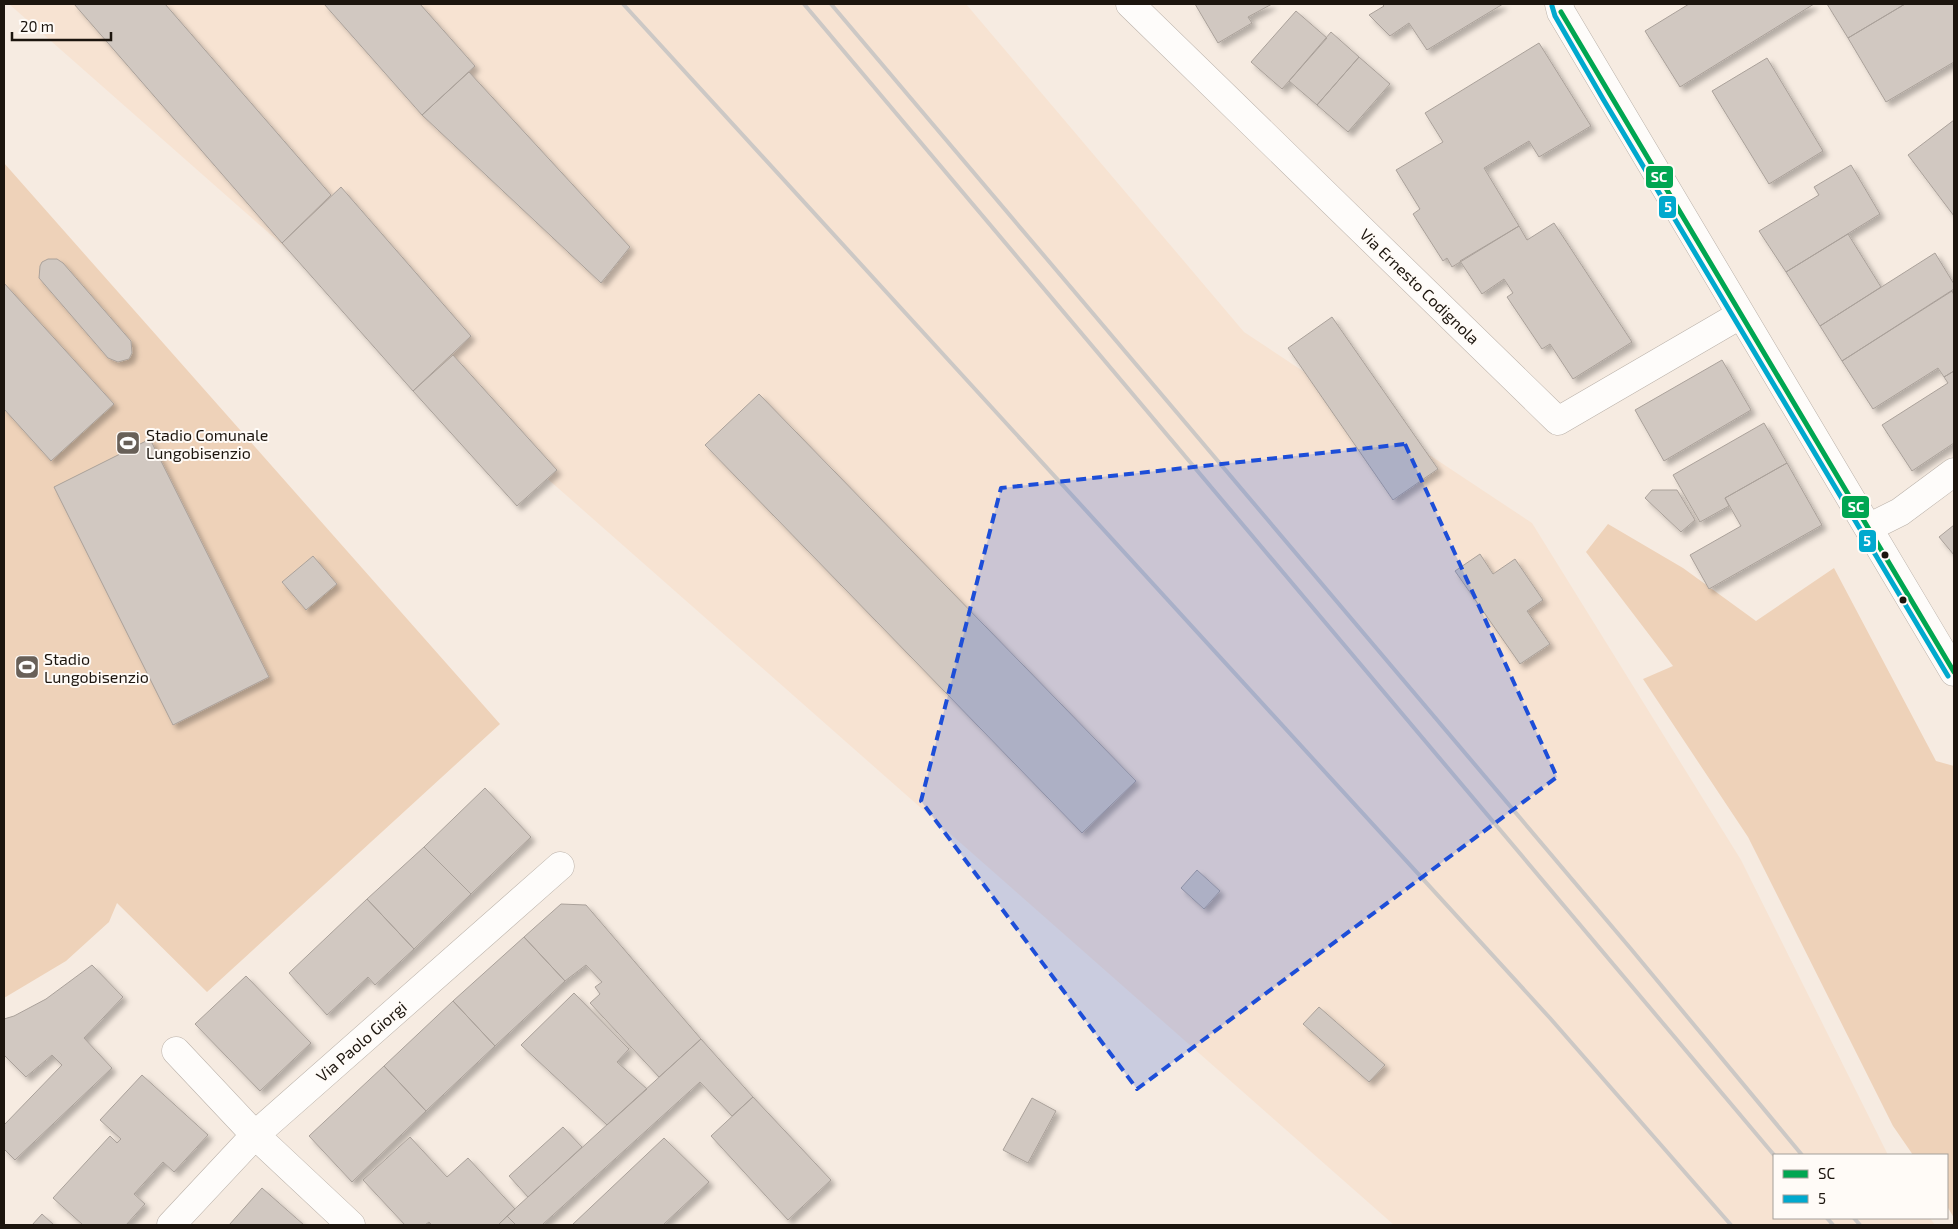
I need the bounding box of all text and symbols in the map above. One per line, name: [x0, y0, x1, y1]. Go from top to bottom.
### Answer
scale bar: [12, 10, 111, 42]
text: 20 m: [20, 17, 54, 35]
line badge: SC: [1645, 165, 1674, 189]
text: SC: [1651, 168, 1667, 185]
line badge: 5: [1658, 195, 1677, 219]
text: 5: [1664, 198, 1672, 215]
street label: Via Ernesto Codignola: [1356, 224, 1484, 348]
place label: Stadio Comunale Lungobisenzio: [146, 425, 268, 462]
sports icon: Stadio Comunale Lungobisenzio: [115, 430, 141, 456]
line badge: SC: [1841, 495, 1870, 519]
text: SC: [1848, 498, 1864, 515]
line badge: 5: [1858, 529, 1877, 553]
text: 5: [1863, 532, 1871, 549]
unlabelled marker: [1880, 550, 1890, 560]
unlabelled marker: [1898, 595, 1908, 605]
place label: Stadio Lungobisenzio: [44, 649, 149, 686]
sports icon: Stadio Lungobisenzio: [14, 654, 40, 680]
street label: Via Paolo Giorgi: [312, 997, 410, 1085]
legend: [1773, 1154, 1948, 1219]
text: SC: [1818, 1164, 1835, 1182]
text: 5: [1818, 1189, 1826, 1207]

